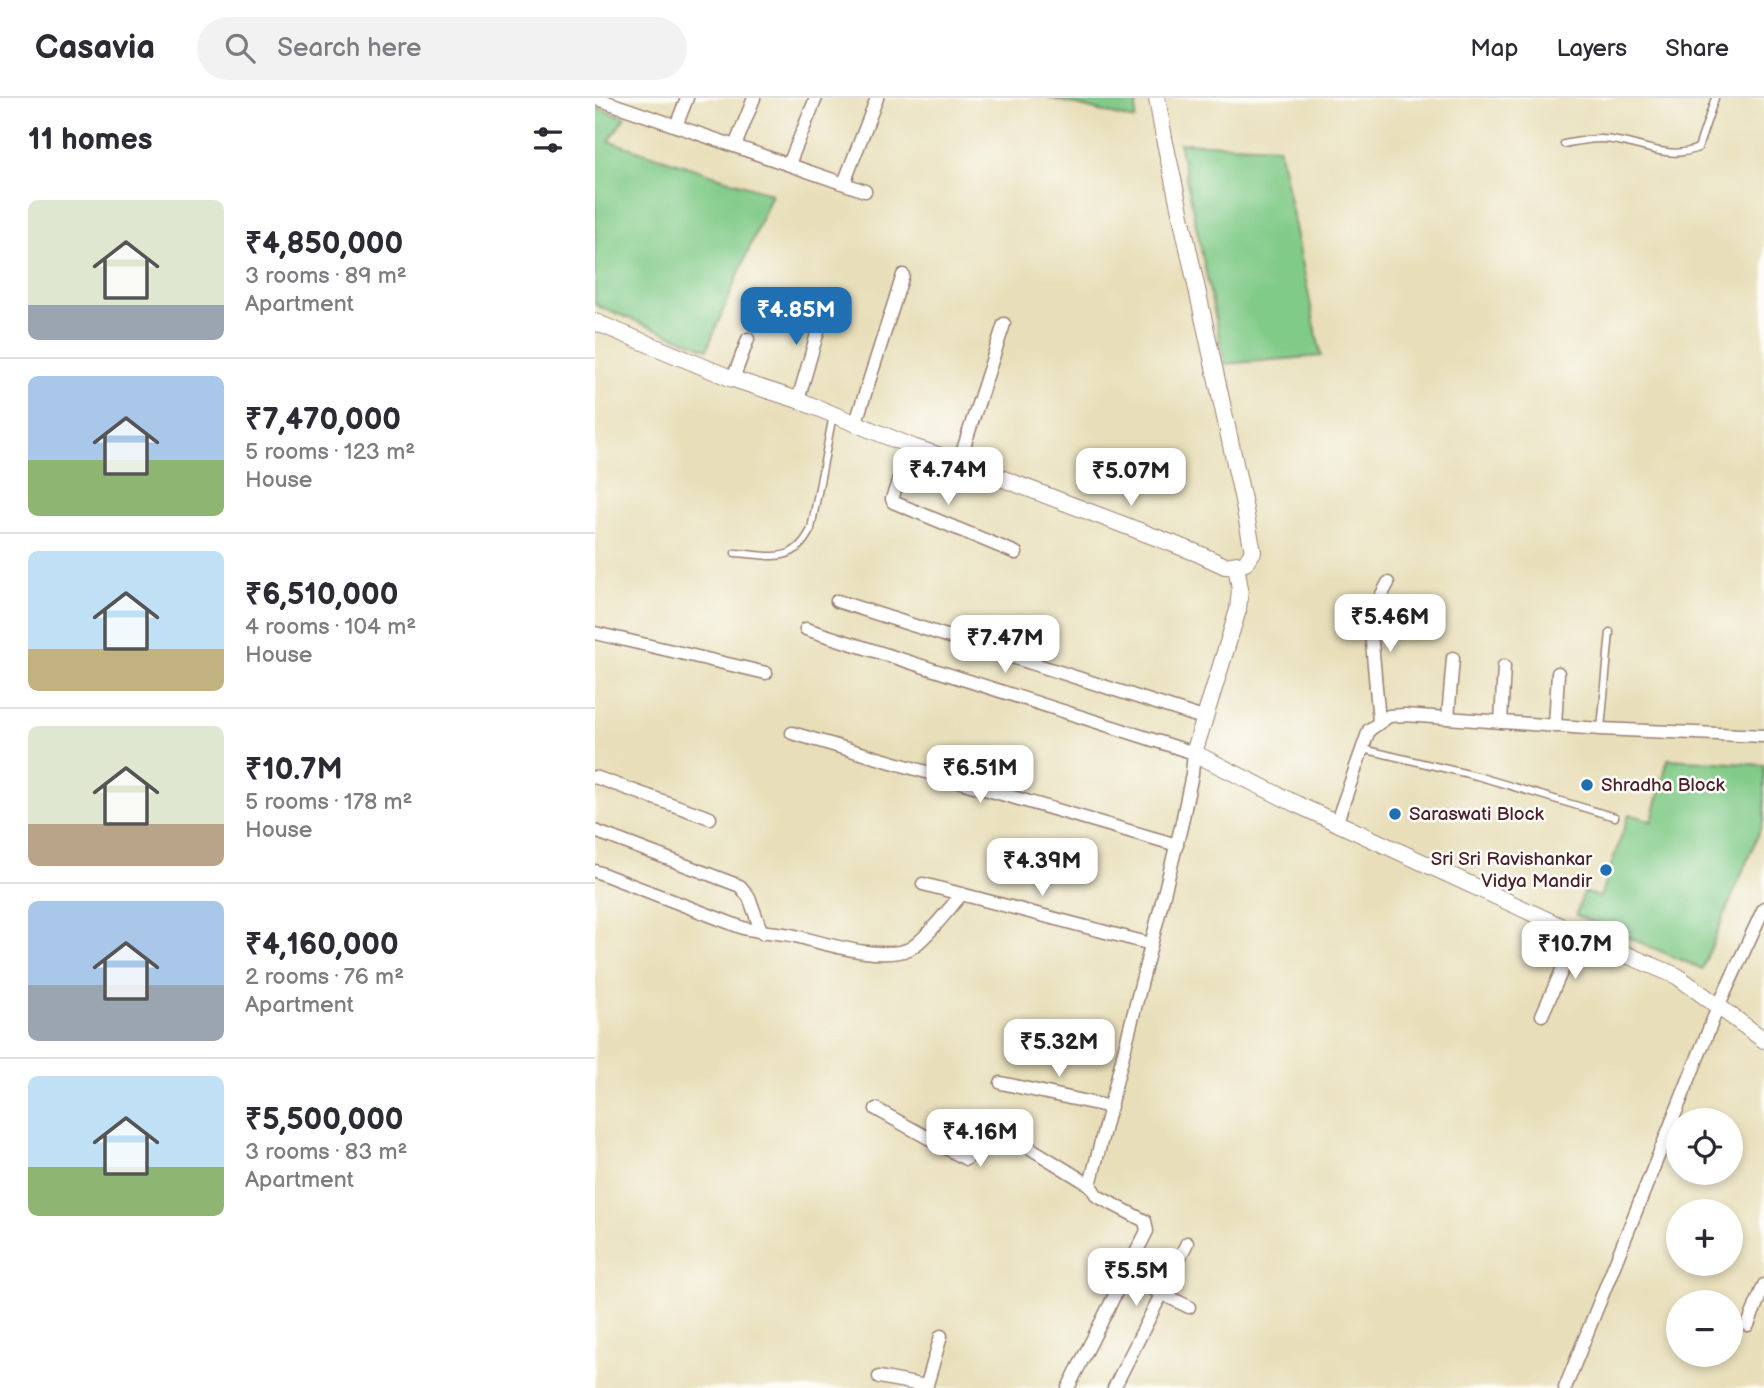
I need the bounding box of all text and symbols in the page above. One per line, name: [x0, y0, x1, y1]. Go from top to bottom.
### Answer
search box: [197, 17, 687, 80]
text: Casavia: [35, 28, 155, 68]
icon: search: [221, 29, 259, 67]
text: Search here: [277, 33, 421, 64]
text: Map: [1470, 34, 1518, 63]
text: Layers: [1556, 34, 1627, 63]
text: Share: [1665, 34, 1729, 63]
icon: filters: [529, 121, 567, 159]
text: 11 homes: [28, 122, 152, 158]
text: ₹4,850,000: [245, 226, 403, 262]
icon: home: [84, 228, 168, 312]
text: 3 rooms · 89 m²: [245, 262, 407, 290]
pin: ₹4.85M: [739, 288, 853, 347]
text: Apartment: [245, 290, 354, 318]
text: ₹4.85M: [757, 296, 835, 324]
text: ₹7,470,000: [245, 402, 401, 438]
icon: home: [84, 404, 168, 488]
text: 5 rooms · 123 m²: [245, 438, 415, 466]
pin: ₹4.74M: [891, 448, 1005, 507]
pin: ₹5.07M: [1074, 448, 1188, 508]
text: ₹4.74M: [909, 456, 987, 484]
text: ₹5.07M: [1092, 457, 1170, 485]
text: House: [245, 466, 312, 494]
text: ₹6,510,000: [245, 577, 398, 613]
icon: home: [84, 579, 168, 663]
pin: ₹5.46M: [1333, 594, 1447, 654]
text: ₹5.46M: [1351, 603, 1429, 631]
text: 4 rooms · 104 m²: [245, 613, 416, 641]
pin: ₹7.47M: [948, 616, 1062, 675]
text: ₹7.47M: [967, 624, 1043, 652]
text: House: [245, 641, 312, 669]
pin: ₹6.51M: [923, 746, 1037, 805]
text: ₹10.7M: [245, 752, 343, 788]
icon: home: [84, 754, 168, 838]
text: ₹6.51M: [943, 754, 1017, 782]
place label: Shradha Block: [1601, 774, 1726, 797]
marker: Shradha Block: [1579, 777, 1595, 793]
text: 5 rooms · 178 m²: [245, 788, 413, 816]
place label: Saraswati Block: [1409, 803, 1545, 826]
marker: Saraswati Block: [1387, 806, 1403, 822]
text: House: [245, 816, 312, 844]
pin: ₹4.39M: [985, 838, 1099, 898]
text: ₹4.39M: [1003, 847, 1081, 875]
place label: Sri Sri Ravishankar Vidya Mandir: [1431, 848, 1593, 893]
marker: Sri Sri Ravishankar Vidya Mandir: [1598, 862, 1614, 878]
pin: ₹10.7M: [1518, 922, 1632, 981]
text: ₹4,160,000: [245, 927, 399, 963]
icon: home: [84, 929, 168, 1013]
text: ₹10.7M: [1538, 930, 1612, 958]
text: 2 rooms · 76 m²: [245, 963, 404, 991]
text: Apartment: [245, 991, 354, 1019]
pin: ₹5.32M: [1002, 1020, 1116, 1079]
text: ₹5.32M: [1020, 1028, 1098, 1056]
text: ₹5,500,000: [245, 1102, 404, 1138]
icon: home: [84, 1104, 168, 1188]
map controls: [1666, 1108, 1743, 1367]
button: locate: [1666, 1108, 1743, 1185]
pin: ₹4.16M: [923, 1110, 1037, 1169]
text: ₹4.16M: [942, 1118, 1018, 1146]
text: 3 rooms · 83 m²: [245, 1138, 407, 1166]
text: Apartment: [245, 1166, 354, 1194]
button: +: [1666, 1199, 1743, 1276]
pin: ₹5.5M: [1087, 1248, 1185, 1308]
text: ₹5.5M: [1104, 1257, 1168, 1285]
button: −: [1666, 1290, 1743, 1367]

